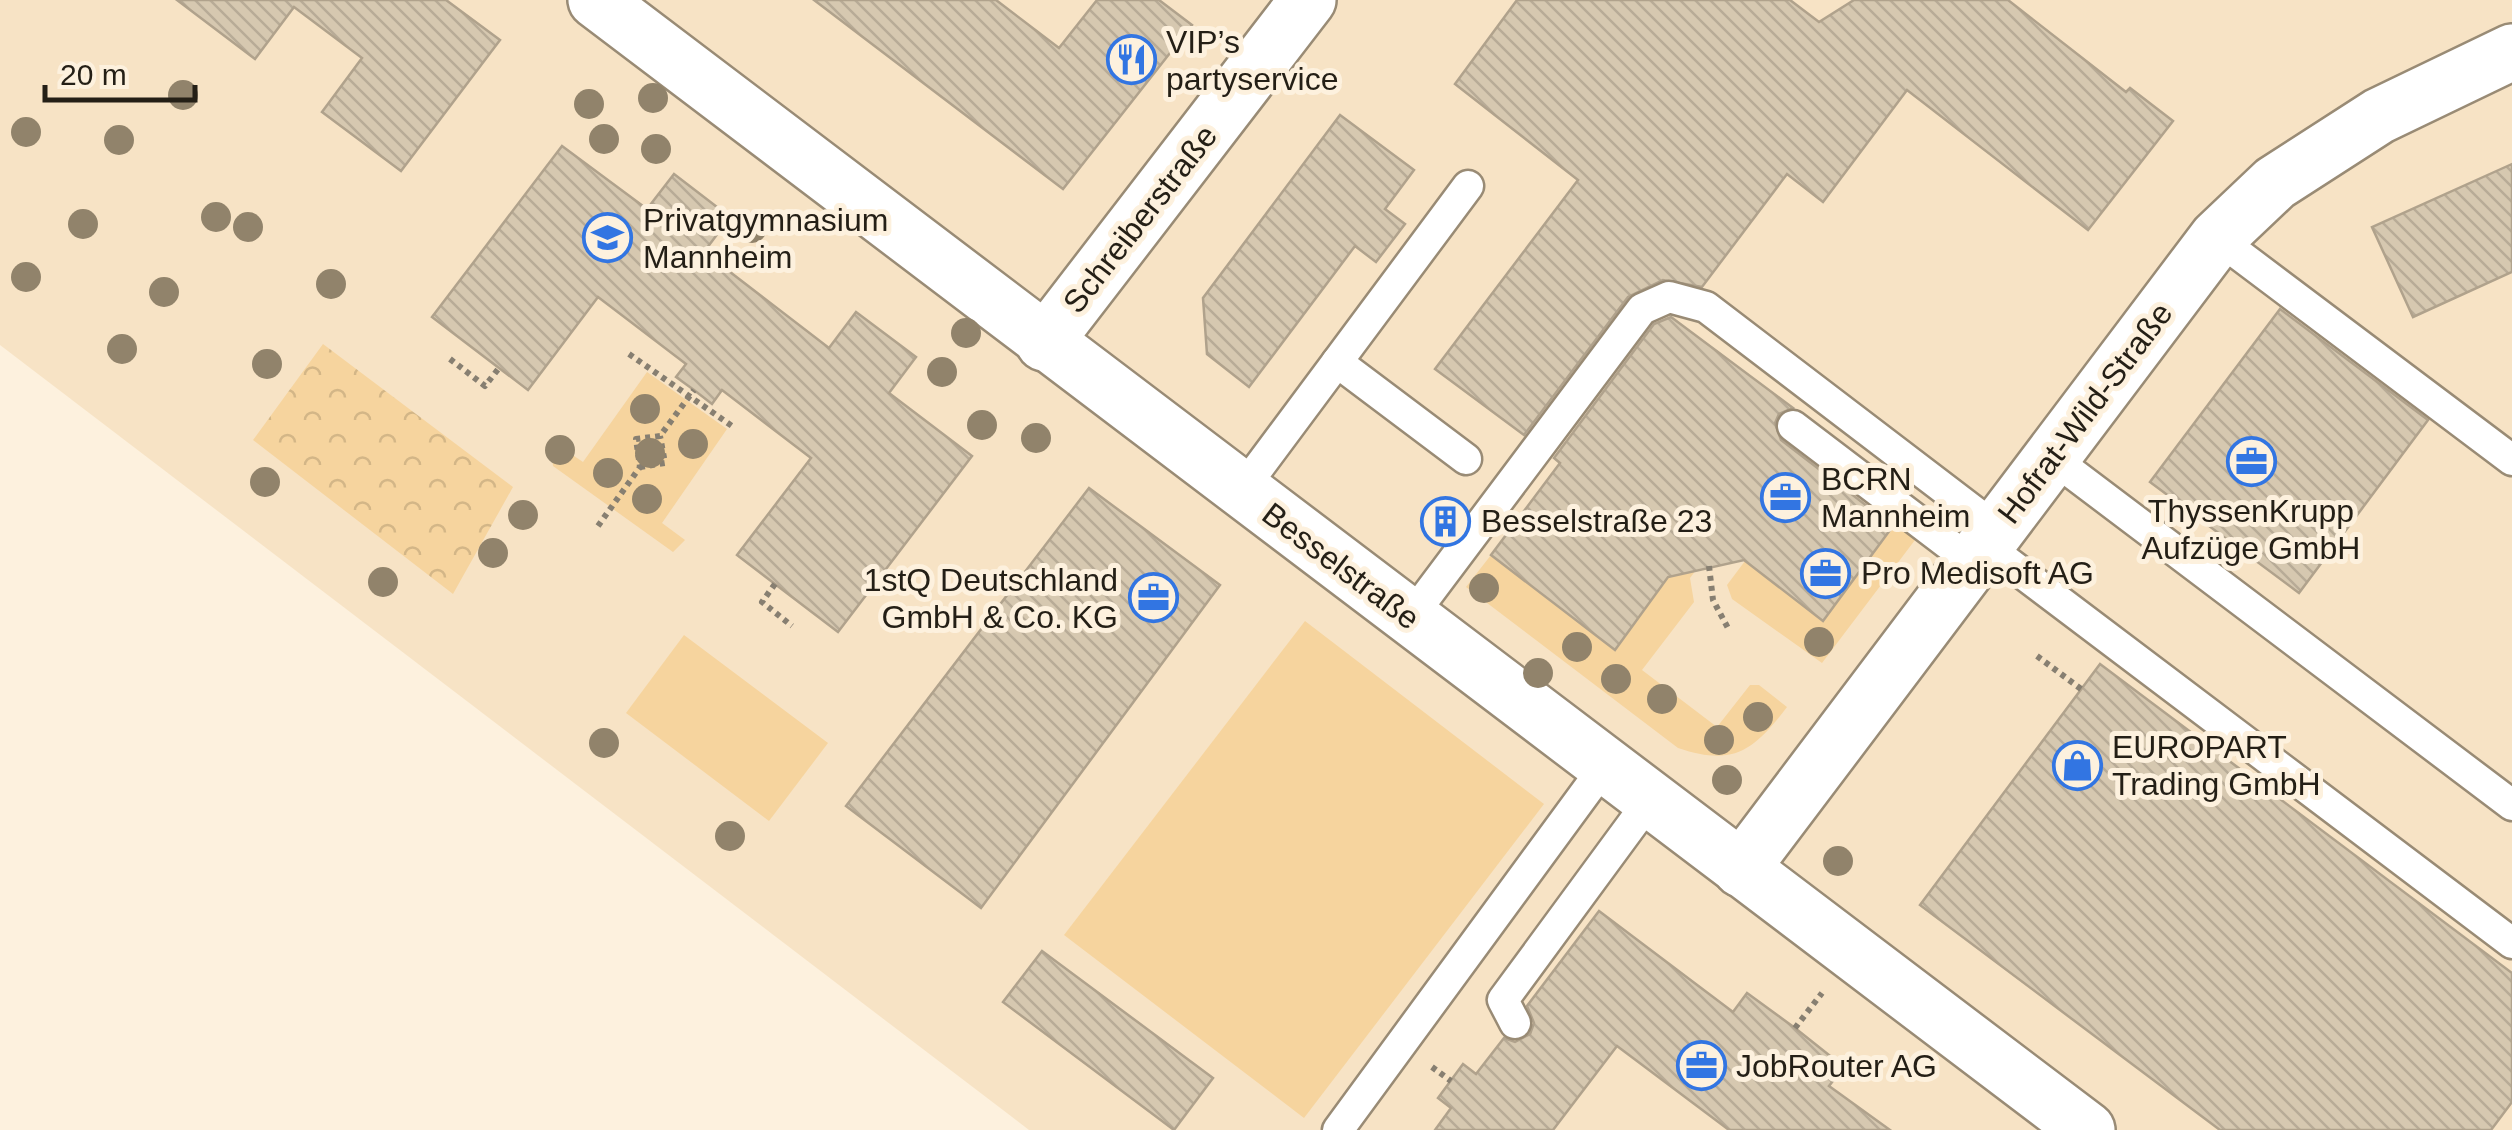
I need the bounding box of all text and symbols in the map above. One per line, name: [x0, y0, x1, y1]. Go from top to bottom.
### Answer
place label: VIP’s partyservice: [1166, 24, 1339, 97]
restaurant icon: VIP’s partyservice: [1105, 34, 1157, 86]
scale bar: [45, 40, 195, 102]
text: 20 m: [60, 58, 127, 91]
street label: Schreiberstraße: [1056, 118, 1224, 320]
place label: Privatgymnasium Mannheim: [643, 202, 888, 275]
school or university icon: Privatgymnasium Mannheim: [582, 212, 634, 264]
street label: Hofrat-Wild-Straße: [1990, 296, 2180, 530]
office icon: ThyssenKrupp Aufzüge GmbH: [2225, 435, 2277, 487]
place label: BCRN Mannheim: [1821, 461, 1970, 534]
office icon: BCRN Mannheim: [1760, 471, 1812, 523]
place label: ThyssenKrupp Aufzüge GmbH: [2142, 493, 2360, 566]
street label: Besselstraße: [1256, 495, 1426, 637]
building icon: Besselstraße 23: [1420, 495, 1472, 547]
place label: Besselstraße 23: [1481, 503, 1712, 539]
office icon: Pro Medisoft AG: [1800, 547, 1852, 599]
place label: Pro Medisoft AG: [1861, 555, 2094, 591]
place label: 1stQ Deutschland GmbH & Co. KG: [864, 562, 1118, 635]
office icon: 1stQ Deutschland GmbH & Co. KG: [1127, 572, 1179, 624]
place label: EUROPART Trading GmbH: [2112, 729, 2321, 802]
shop icon: EUROPART Trading GmbH: [2051, 739, 2103, 791]
office icon: JobRouter AG: [1675, 1040, 1727, 1092]
place label: JobRouter AG: [1736, 1048, 1937, 1084]

